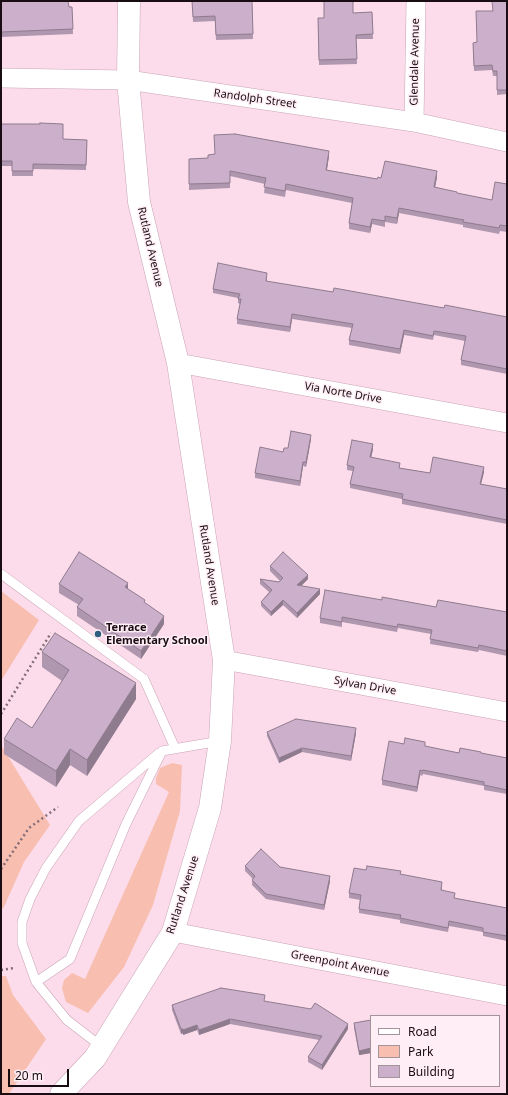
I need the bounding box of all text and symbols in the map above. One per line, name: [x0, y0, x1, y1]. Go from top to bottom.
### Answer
street label: Glendale Avenue: [408, 18, 422, 106]
street label: Randolph Street: [213, 87, 297, 111]
street label: Rutland Avenue: [134, 206, 166, 288]
street label: Via Norte Drive: [303, 380, 383, 406]
street label: Rutland Avenue: [196, 524, 222, 606]
place label: Terrace Elementary School: [106, 621, 208, 647]
marker: Terrace Elementary School: [93, 629, 103, 639]
street label: Sylvan Drive: [333, 674, 397, 698]
street label: Rutland Avenue: [164, 854, 202, 936]
street label: Greenpoint Avenue: [290, 948, 390, 980]
legend: [370, 1015, 500, 1087]
text: Road: [408, 1023, 437, 1040]
text: Park: [408, 1043, 433, 1060]
scale bar: [10, 1061, 71, 1087]
text: Building: [408, 1063, 455, 1080]
text: 20 m: [15, 1067, 43, 1084]

